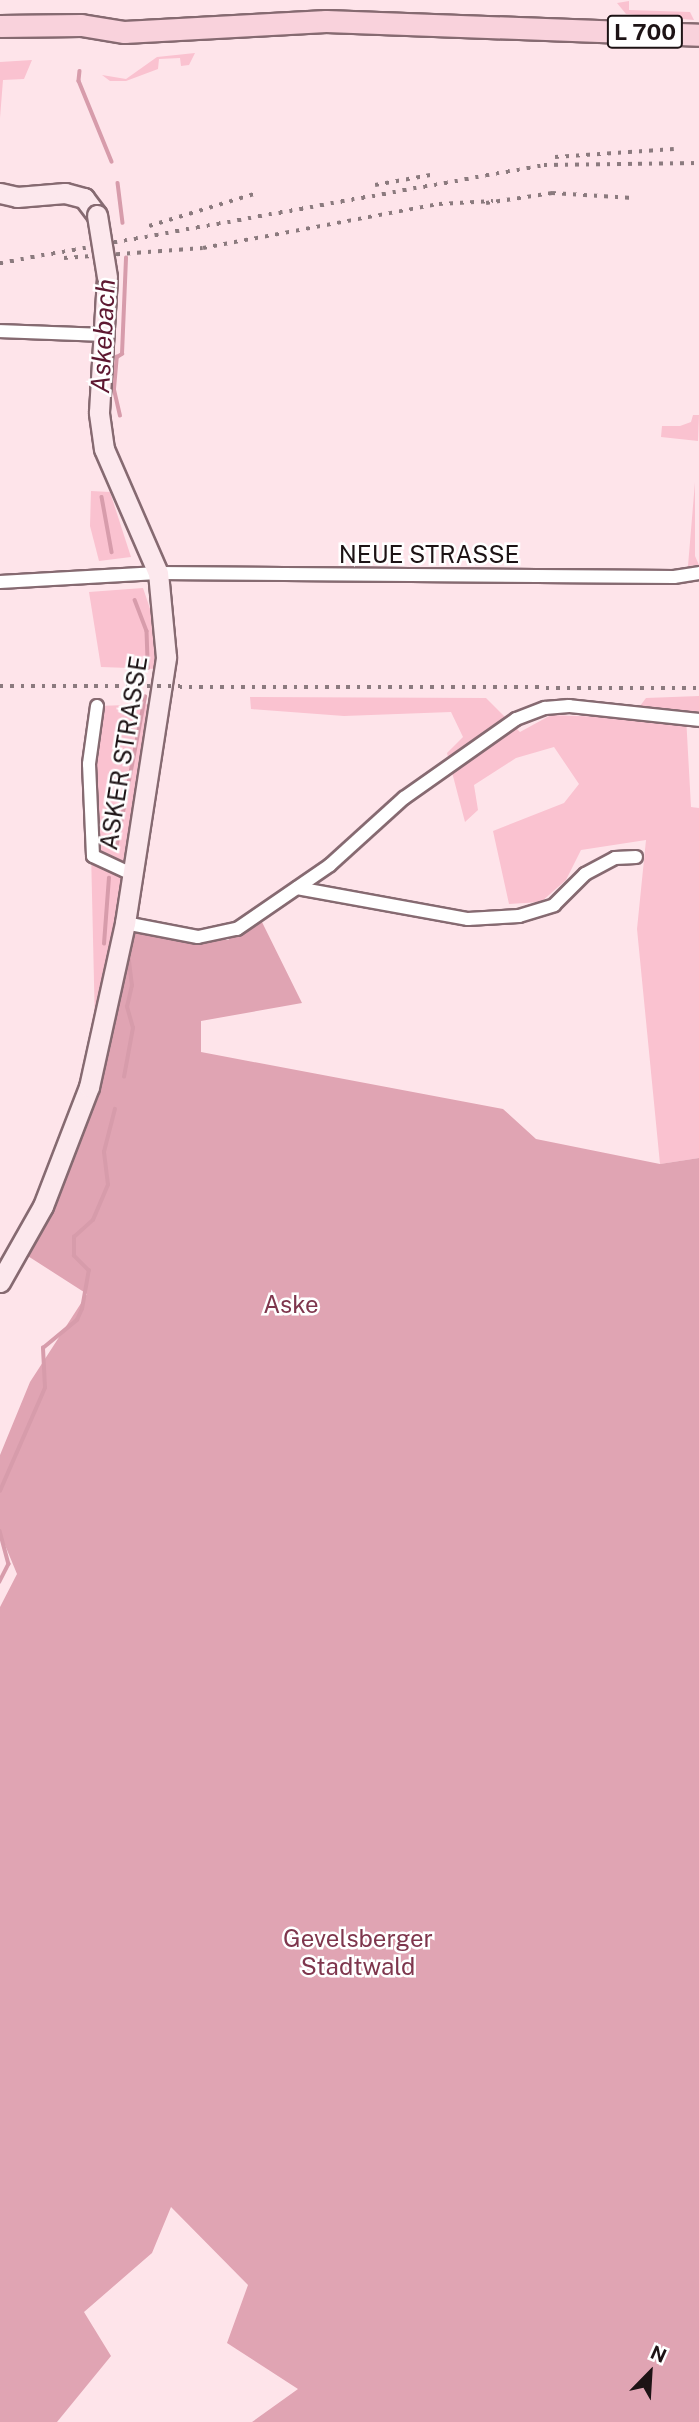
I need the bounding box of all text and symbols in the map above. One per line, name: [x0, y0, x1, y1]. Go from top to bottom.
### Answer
road number: L 700: [606, 12, 684, 52]
water label: Askebach: [84, 278, 122, 394]
street label: NEUE STRASSE: [339, 541, 519, 569]
street label: ASKER STRASSE: [94, 654, 154, 852]
park label: Aske: [263, 1291, 319, 1319]
park label: Gevelsberger Stadtwald: [283, 1925, 433, 1981]
north arrow: [615, 2338, 685, 2408]
text: N: [647, 2341, 670, 2367]

